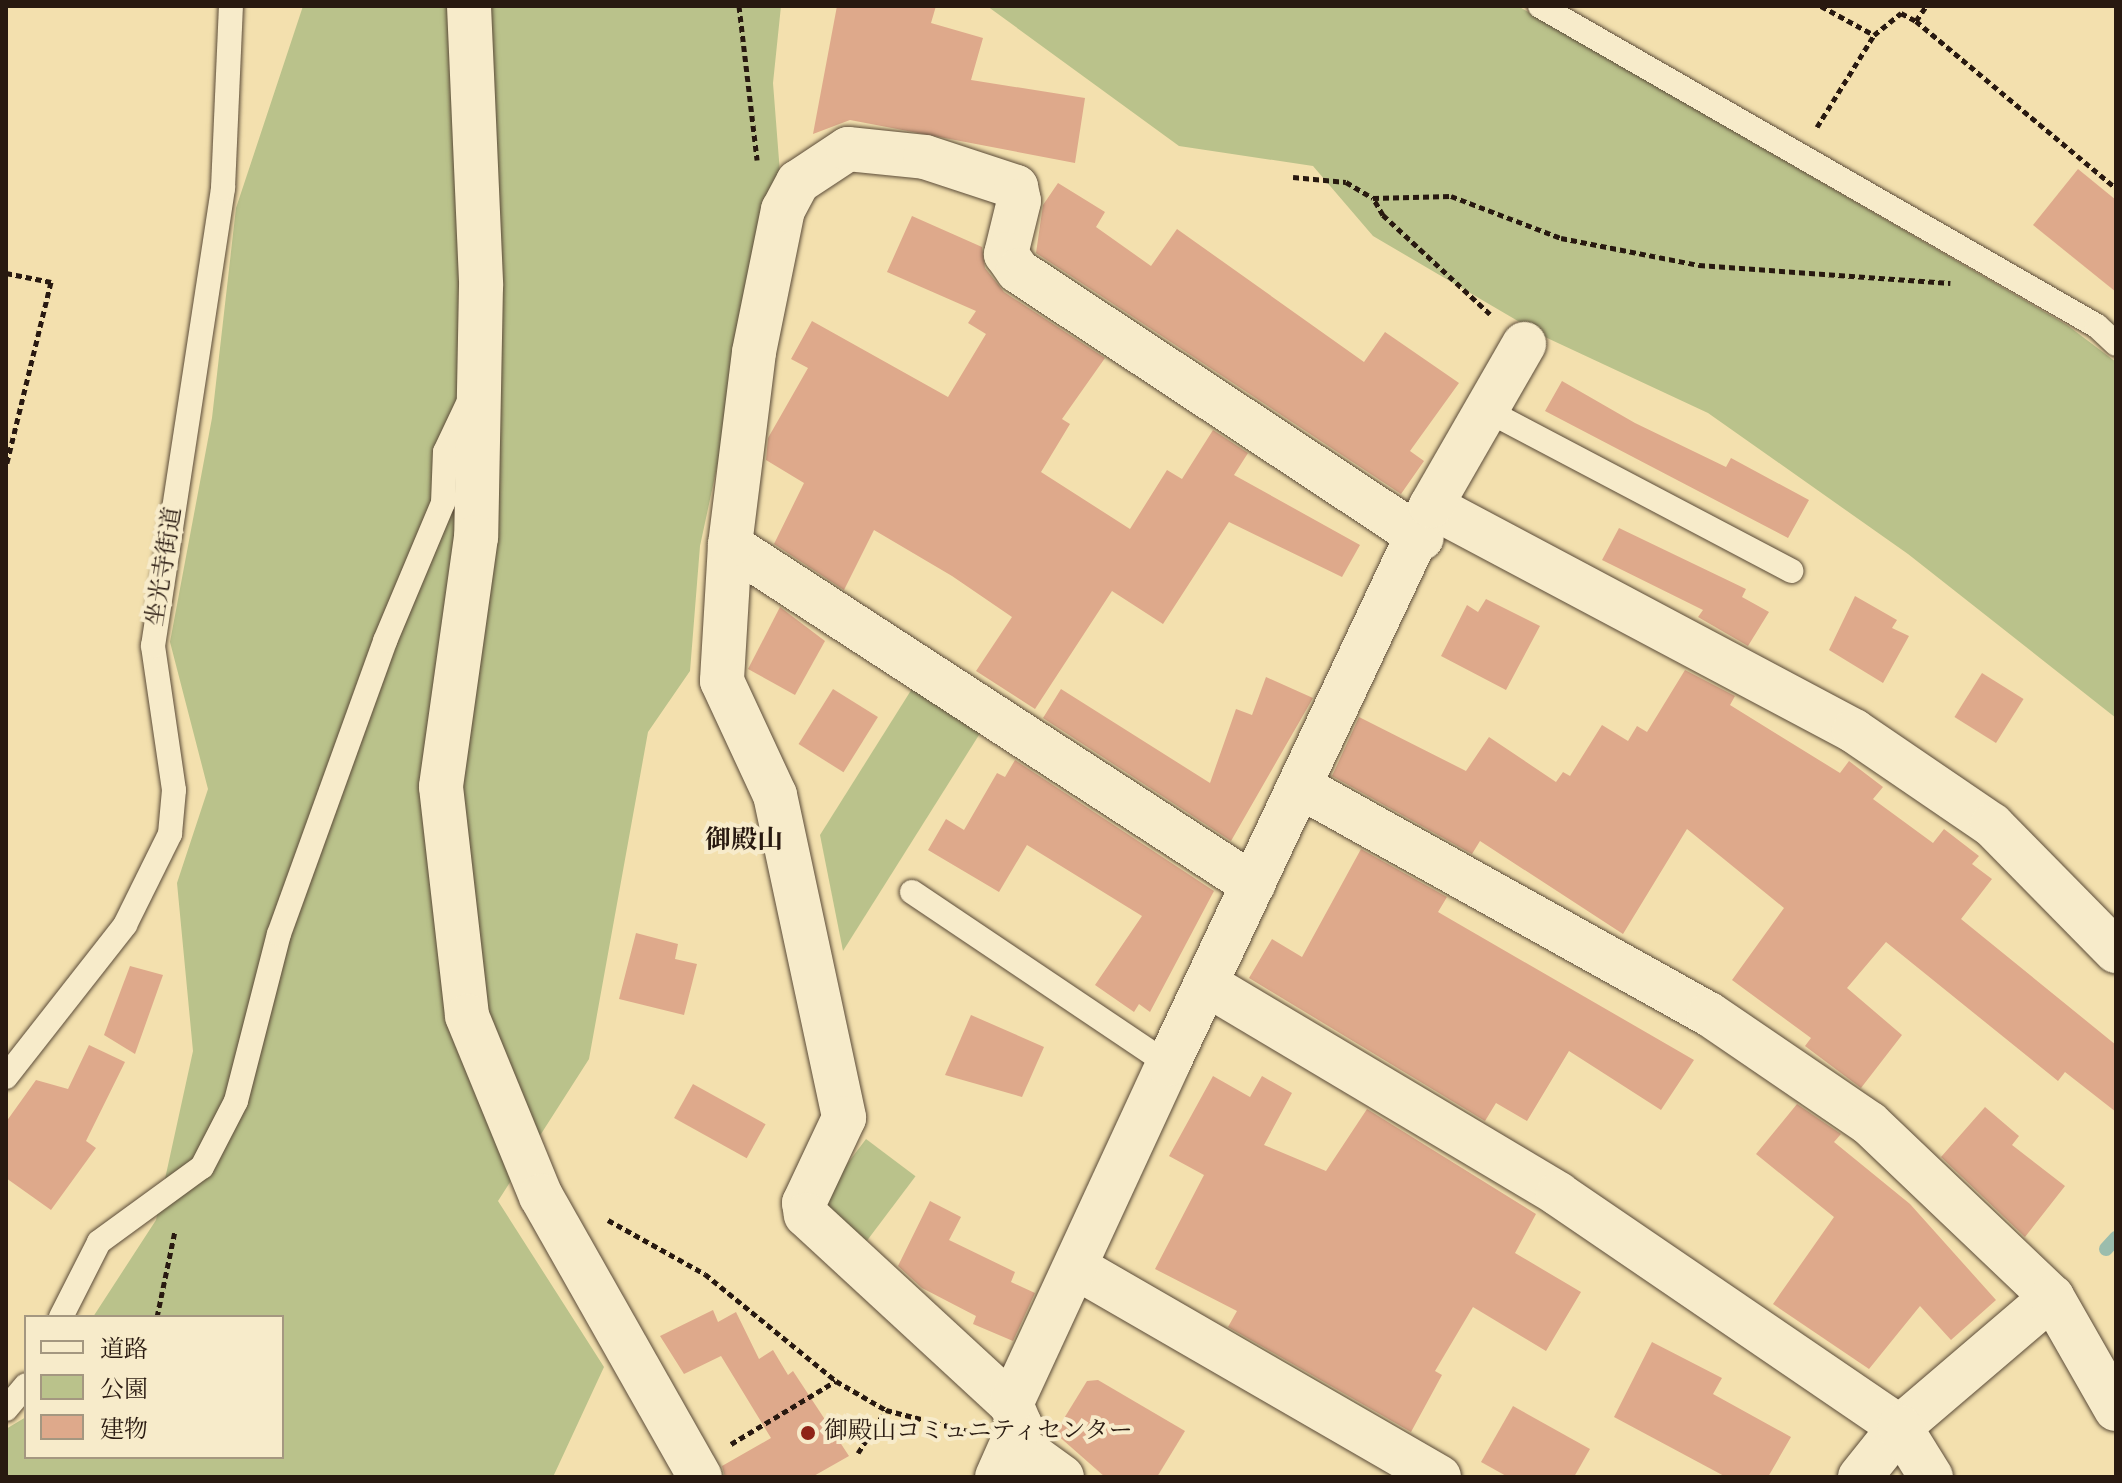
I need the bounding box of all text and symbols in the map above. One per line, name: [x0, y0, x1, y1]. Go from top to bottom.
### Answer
street label: 坐光寺街道: [142, 505, 190, 629]
district label: 御殿山: [705, 826, 783, 858]
legend: [24, 1315, 284, 1459]
text: 道路: [100, 1339, 148, 1363]
text: 公園: [100, 1379, 148, 1403]
text: 建物: [100, 1419, 148, 1443]
place label: 御殿山コミュニティセンター: [824, 1419, 1136, 1447]
marker: 御殿山コミュニティセンター: [799, 1424, 817, 1442]

